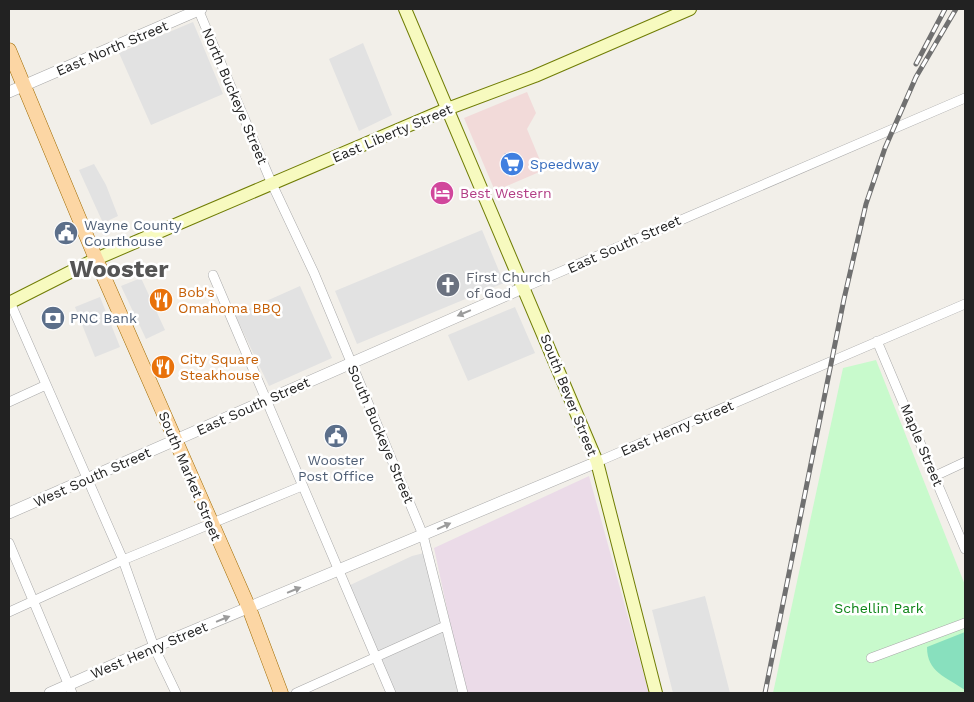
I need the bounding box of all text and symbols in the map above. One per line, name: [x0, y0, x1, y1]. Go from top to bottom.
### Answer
street label: East North Street: [54, 17, 171, 79]
street label: North Buckeye Street: [199, 25, 271, 167]
street label: East Liberty Street: [330, 100, 455, 166]
supermarket icon: Speedway: [499, 151, 525, 177]
place label: Speedway: [530, 156, 600, 172]
hotel icon: Best Western: [429, 180, 455, 206]
place label: Best Western: [460, 185, 552, 201]
street label: East South Street: [565, 212, 683, 276]
place label: Wayne County Courthouse: [84, 217, 182, 249]
public building icon: Wayne County Courthouse: [53, 220, 79, 246]
district label: Wooster: [70, 255, 169, 283]
place label: First Church of God: [466, 269, 551, 301]
church icon: First Church of God: [435, 272, 461, 298]
place label: Bob's Omahoma BBQ: [178, 284, 281, 316]
restaurant icon: Bob's Omahoma BBQ: [148, 287, 174, 313]
bank icon: PNC Bank: [40, 305, 66, 331]
place label: PNC Bank: [70, 310, 137, 326]
one-way arrow: [457, 310, 471, 318]
street label: South Bever Street: [537, 332, 601, 458]
place label: City Square Steakhouse: [180, 351, 260, 383]
restaurant icon: City Square Steakhouse: [150, 354, 176, 380]
street label: South Buckeye Street: [345, 362, 417, 506]
street label: East South Street: [194, 374, 312, 438]
street label: East Henry Street: [618, 397, 736, 459]
street label: Maple Street: [897, 401, 947, 489]
street label: South Market Street: [155, 409, 225, 543]
public building icon: Wooster Post Office: [323, 423, 349, 449]
street label: West South Street: [31, 444, 153, 510]
place label: Wooster Post Office: [298, 452, 374, 484]
one-way arrow: [437, 522, 451, 530]
one-way arrow: [287, 585, 301, 593]
park label: Schellin Park: [834, 600, 924, 616]
one-way arrow: [216, 614, 230, 622]
street label: West Henry Street: [88, 618, 210, 682]

